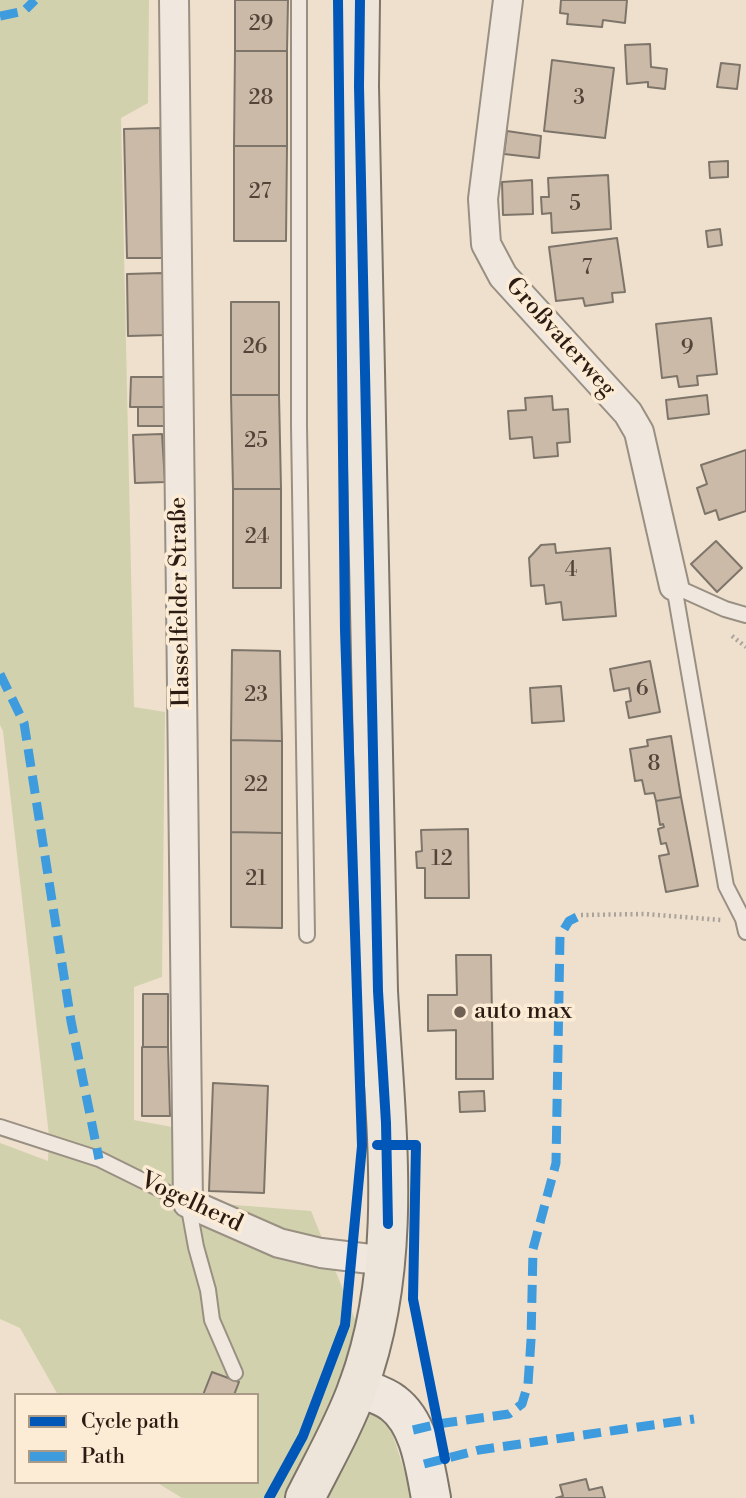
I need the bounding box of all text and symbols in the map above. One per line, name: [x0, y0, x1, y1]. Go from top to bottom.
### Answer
house number: 29: [249, 12, 273, 38]
house number: 28: [249, 86, 273, 112]
house number: 3: [573, 86, 585, 112]
house number: 27: [249, 180, 271, 206]
house number: 5: [569, 192, 581, 218]
house number: 7: [582, 256, 592, 282]
street label: Großvaterweg: [499, 272, 621, 404]
house number: 26: [243, 335, 267, 361]
house number: 9: [681, 336, 693, 362]
house number: 25: [244, 429, 268, 455]
street label: Hasselfelder Straße: [165, 497, 197, 707]
house number: 24: [245, 525, 269, 551]
house number: 4: [565, 558, 577, 584]
house number: 6: [636, 677, 648, 703]
house number: 23: [244, 683, 268, 709]
house number: 8: [648, 752, 660, 778]
house number: 22: [244, 773, 268, 799]
house number: 12: [431, 847, 453, 873]
house number: 21: [245, 867, 267, 893]
place label: auto max: [474, 998, 572, 1026]
marker: auto max: [452, 1004, 468, 1020]
street label: Vogelherd: [135, 1167, 247, 1239]
legend: [14, 1393, 259, 1484]
text: Cycle path: [81, 1409, 179, 1435]
text: Path: [81, 1444, 125, 1470]

